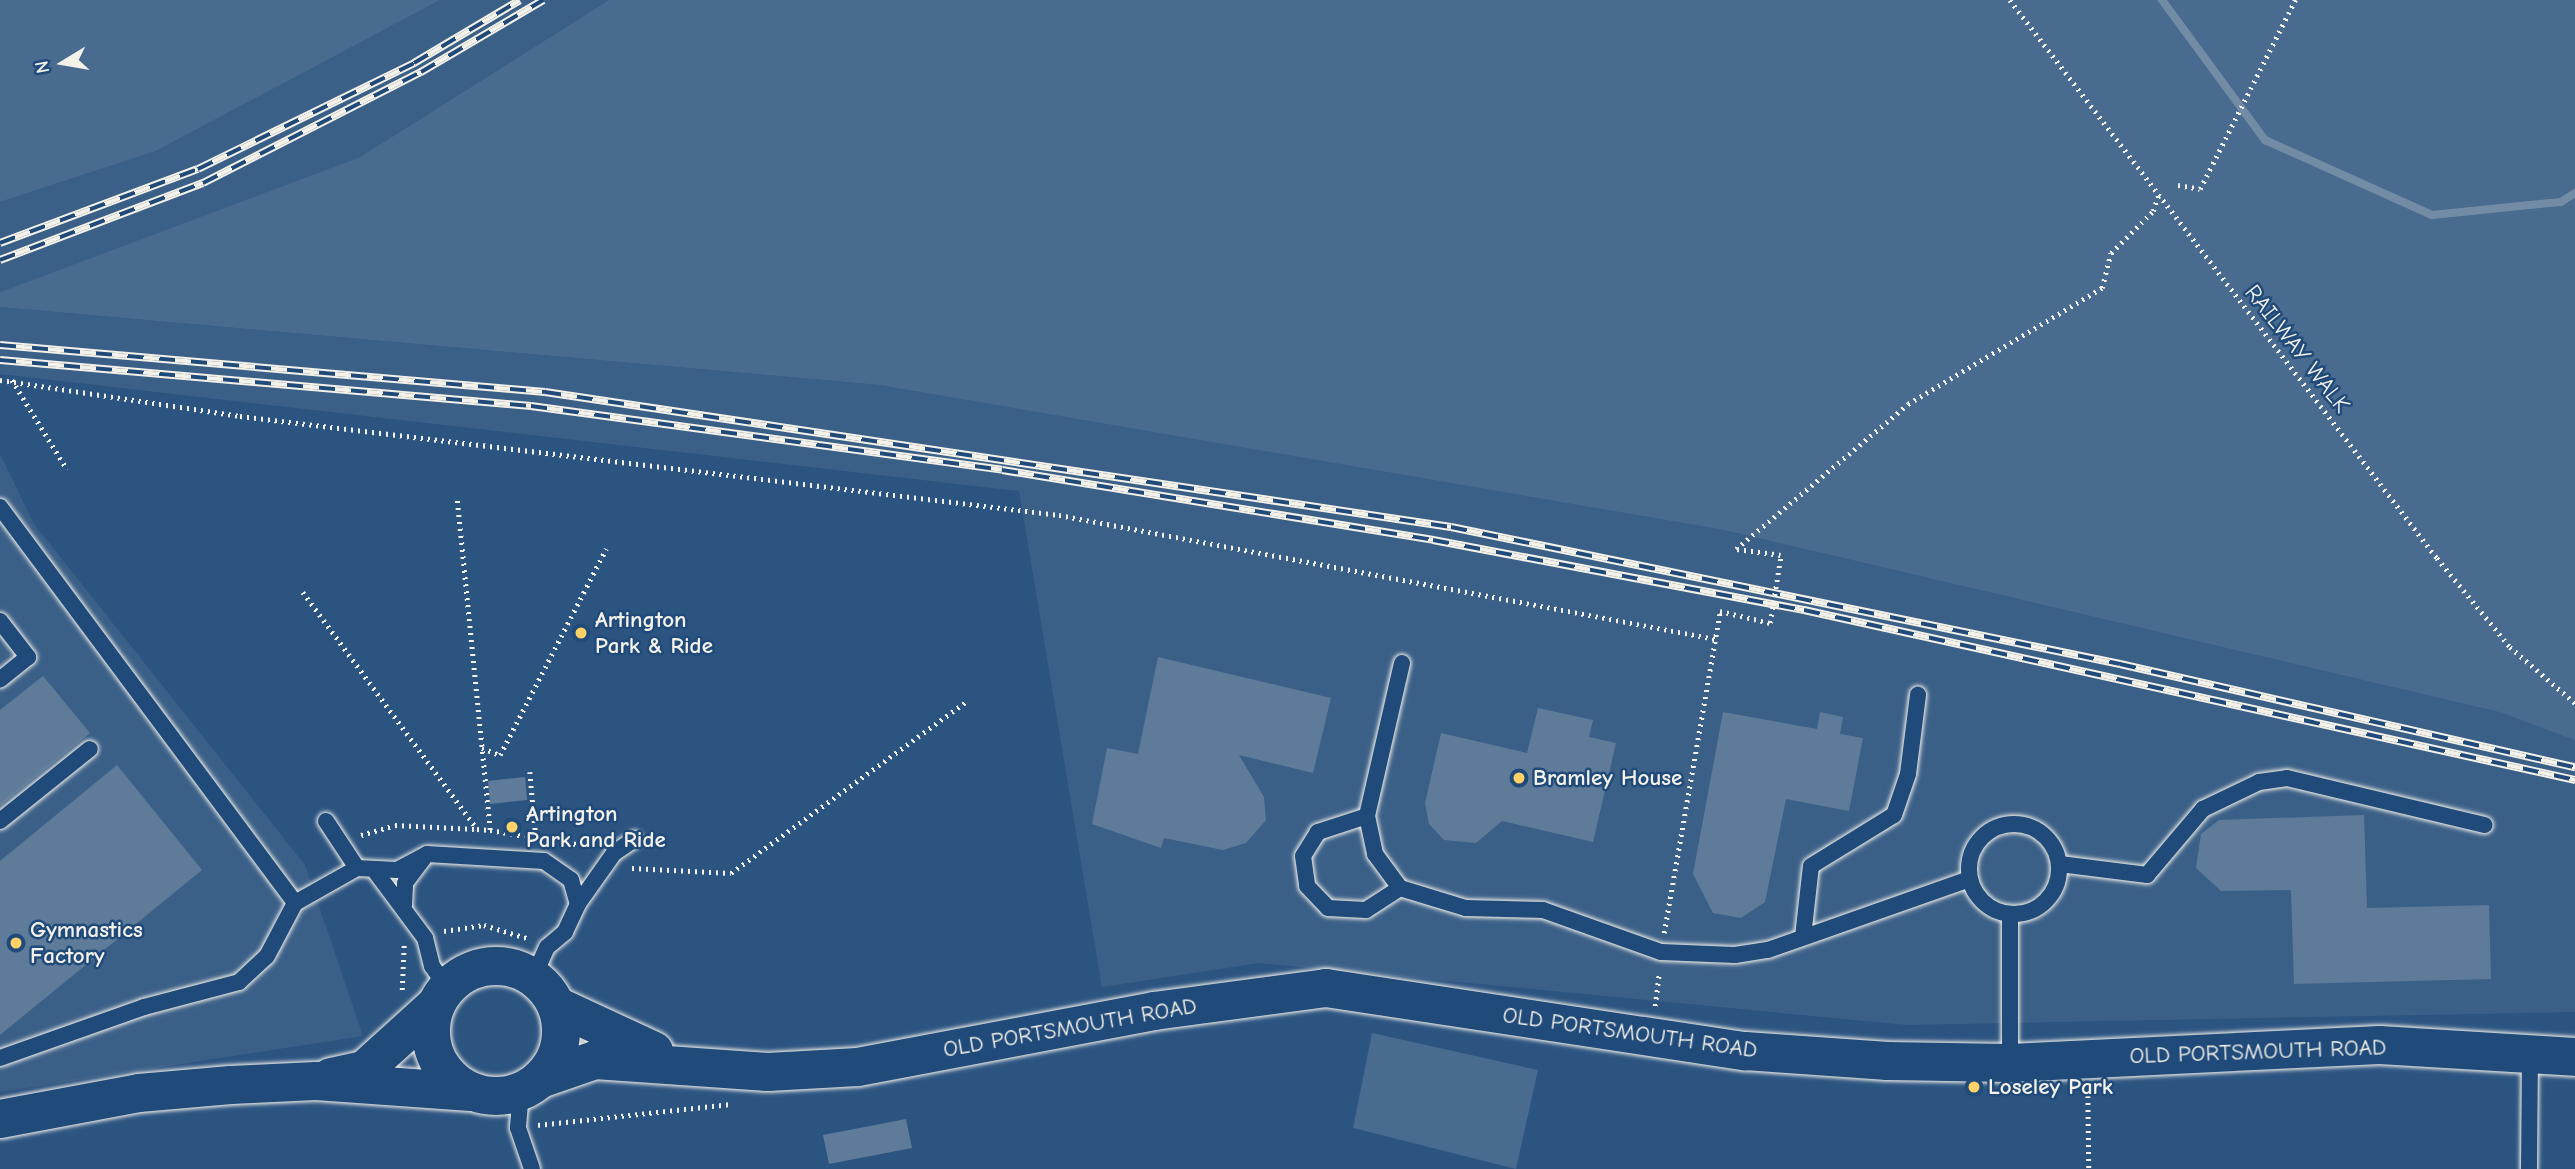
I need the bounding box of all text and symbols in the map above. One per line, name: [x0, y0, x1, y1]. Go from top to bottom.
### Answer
north arrow: [28, 28, 98, 98]
text: N: [30, 59, 54, 75]
street label: RAILWAY WALK: [2238, 280, 2356, 418]
place label: Artington Park & Ride: [595, 606, 713, 660]
marker: Artington Park & Ride: [573, 625, 589, 641]
place label: Bramley House: [1533, 764, 1682, 792]
marker: Bramley House: [1511, 770, 1527, 786]
place label: Artington Park and Ride: [526, 800, 666, 854]
marker: Artington Park and Ride: [504, 819, 520, 835]
place label: Gymnastics Factory: [30, 916, 143, 970]
marker: Gymnastics Factory: [8, 935, 24, 951]
street label: OLD PORTSMOUTH ROAD: [941, 992, 1199, 1064]
street label: OLD PORTSMOUTH ROAD: [1501, 1001, 1759, 1065]
street label: OLD PORTSMOUTH ROAD: [2129, 1034, 2387, 1070]
place label: Loseley Park: [1988, 1073, 2113, 1101]
marker: Loseley Park: [1966, 1079, 1982, 1095]

